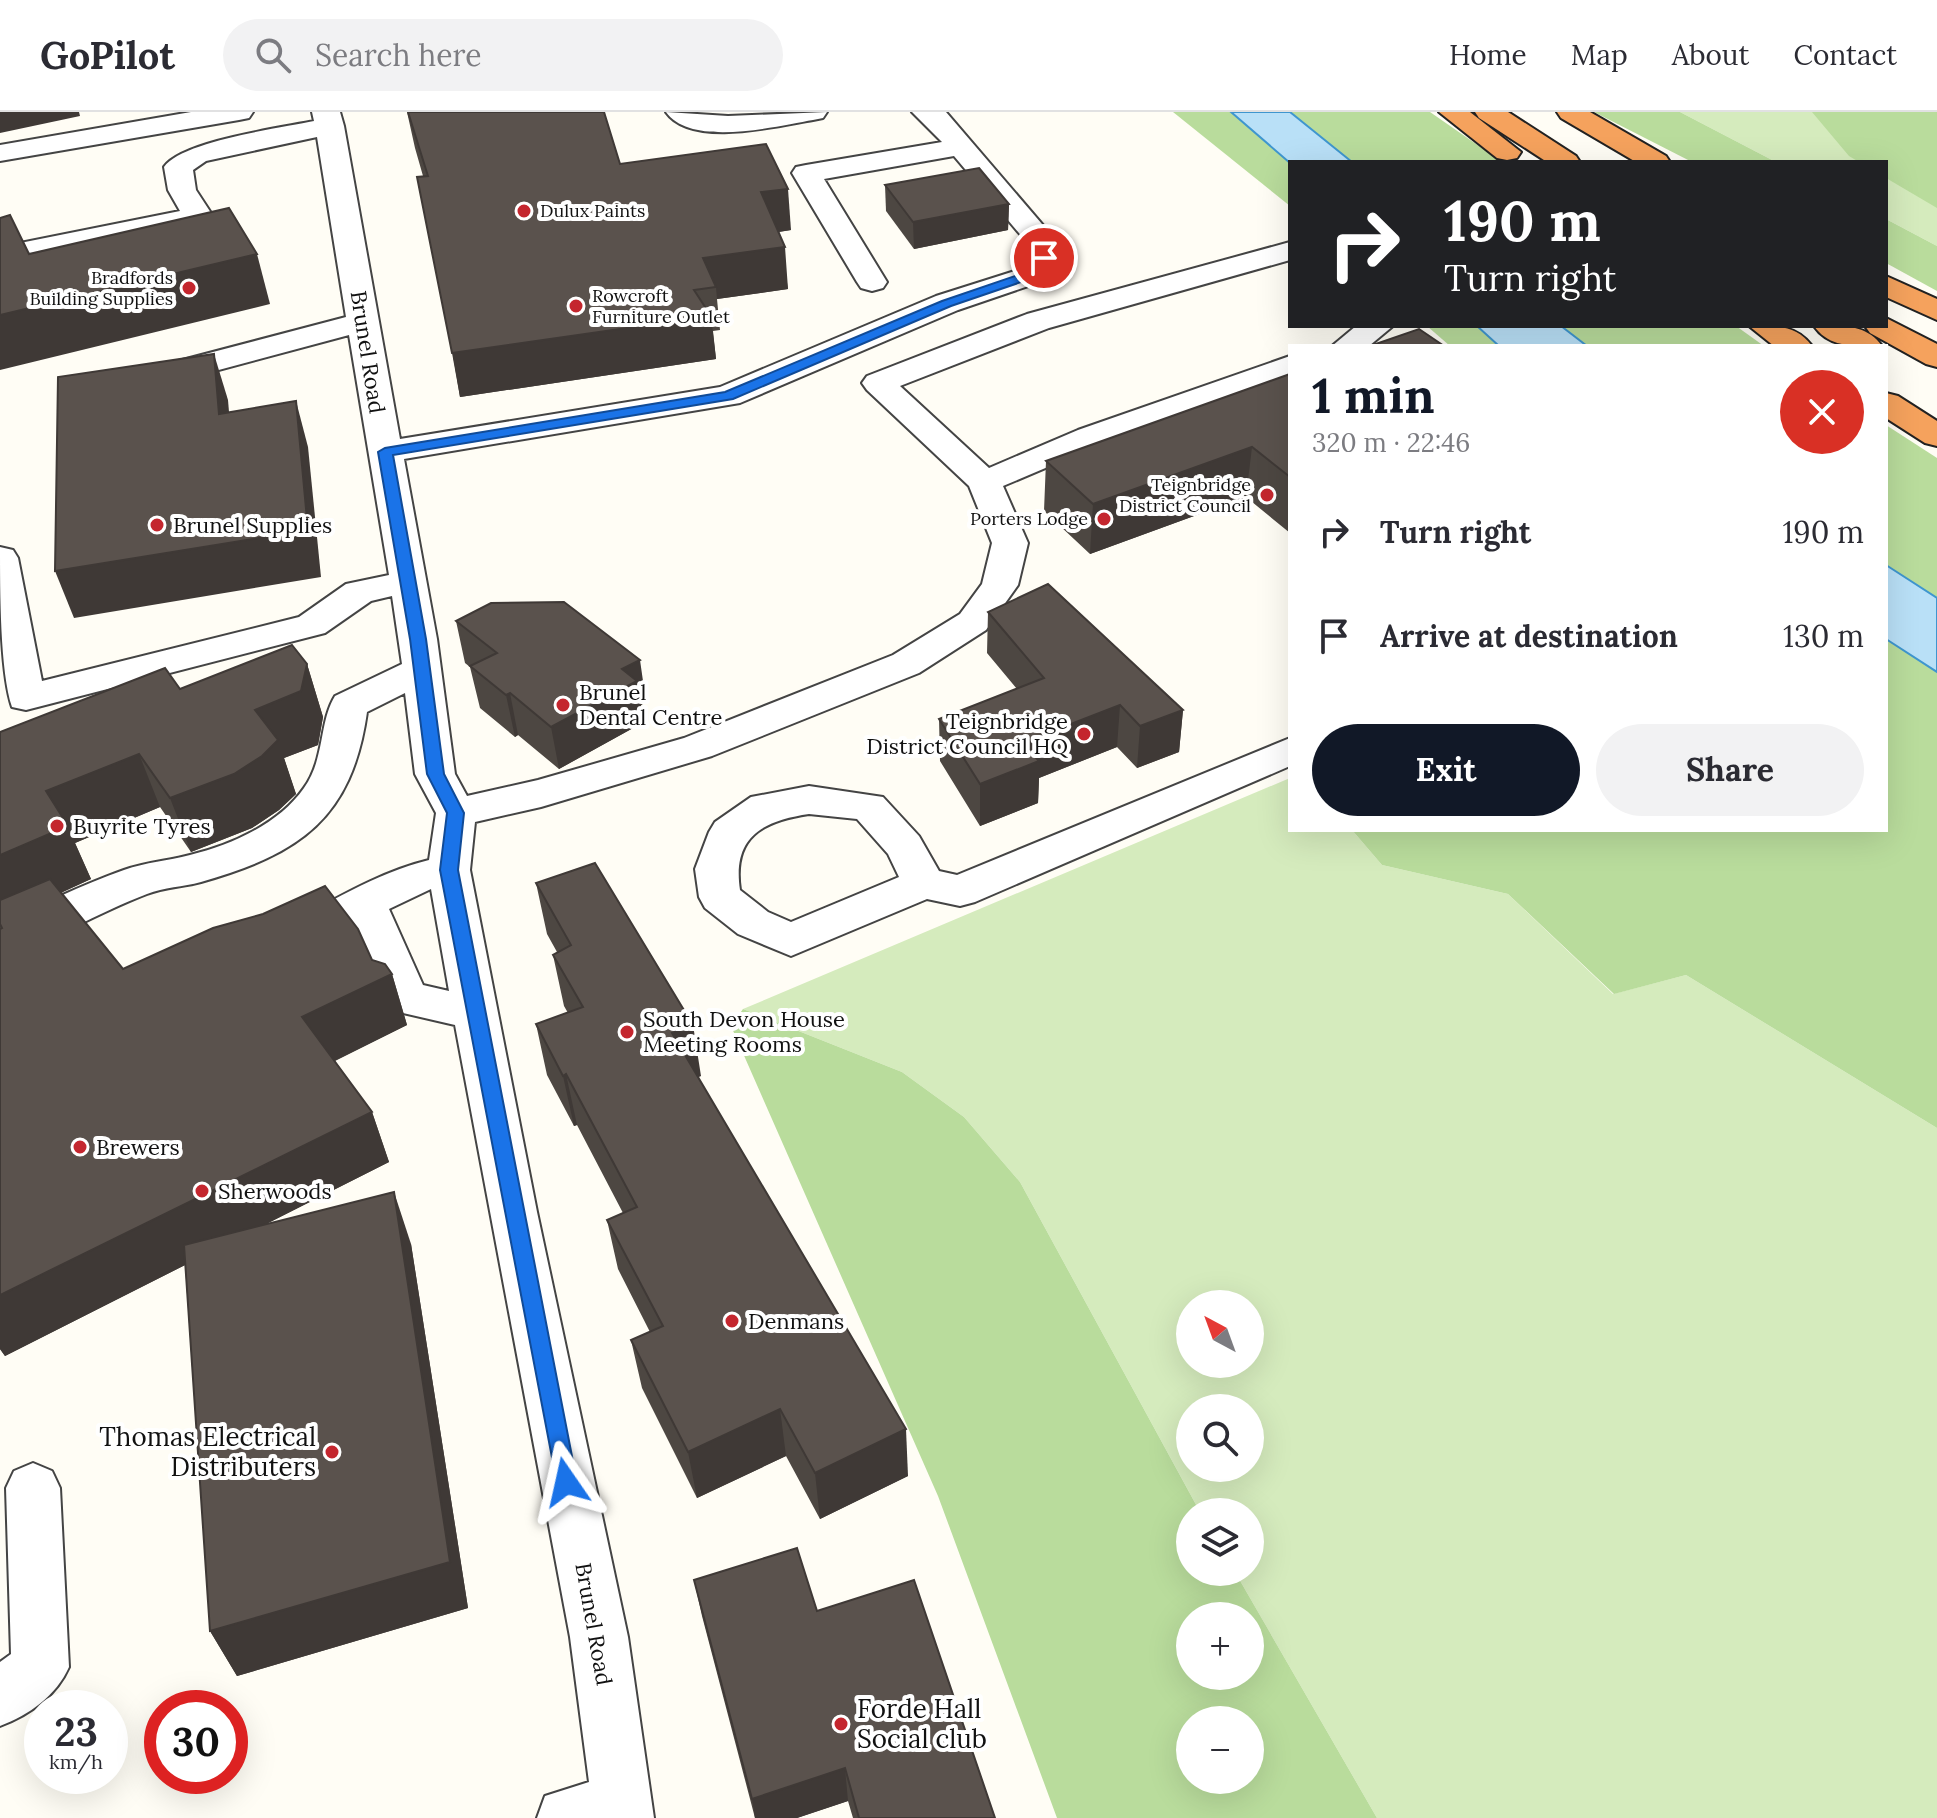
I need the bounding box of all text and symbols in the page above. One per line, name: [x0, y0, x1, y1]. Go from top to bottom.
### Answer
search box: [223, 19, 783, 91]
text: GoPilot: [40, 31, 175, 79]
icon: search: [251, 33, 295, 77]
text: Search here: [315, 36, 482, 74]
text: Home: [1449, 37, 1527, 73]
text: Map: [1571, 37, 1628, 73]
text: About: [1672, 37, 1749, 73]
text: Contact: [1793, 37, 1897, 73]
text: 190 m: [1444, 185, 1601, 256]
icon: right: [1312, 192, 1416, 296]
place label: Dulux Paints: [540, 199, 645, 222]
marker: Dulux Paints: [515, 202, 533, 220]
pin: [1010, 224, 1078, 292]
icon: arrive: [1022, 236, 1066, 280]
text: Turn right: [1444, 255, 1617, 301]
place label: Bradfords Building Supplies: [29, 266, 173, 310]
marker: Bradfords Building Supplies: [180, 279, 198, 297]
place label: Rowcroft Furniture Outlet: [592, 284, 730, 328]
street label: Brunel Road: [344, 288, 392, 416]
marker: Rowcroft Furniture Outlet: [567, 297, 585, 315]
text: 1 min: [1312, 365, 1435, 426]
button: close: [1780, 370, 1864, 454]
text: 320 m · 22:46: [1312, 426, 1470, 459]
place label: Teignbridge District Council: [1119, 473, 1251, 517]
marker: Teignbridge District Council: [1258, 486, 1276, 504]
place label: Porters Lodge: [970, 507, 1088, 530]
marker: Porters Lodge: [1095, 510, 1113, 528]
icon: right: [1312, 510, 1356, 554]
place label: Brunel Supplies: [173, 511, 332, 539]
text: Turn right: [1380, 513, 1531, 551]
text: 190 m: [1782, 513, 1864, 551]
marker: Brunel Supplies: [148, 516, 166, 534]
icon: arrive: [1312, 614, 1356, 658]
text: Arrive at destination: [1380, 617, 1678, 655]
text: 130 m: [1783, 617, 1864, 655]
place label: Brunel Dental Centre: [579, 678, 722, 731]
marker: Brunel Dental Centre: [554, 696, 572, 714]
place label: Teignbridge District Council HQ: [866, 707, 1068, 760]
button: Exit: [1312, 724, 1580, 816]
button: Share: [1596, 724, 1864, 816]
marker: Teignbridge District Council HQ: [1075, 725, 1093, 743]
place label: Buyrite Tyres: [73, 812, 211, 840]
marker: Buyrite Tyres: [48, 817, 66, 835]
place label: South Devon House Meeting Rooms: [643, 1005, 845, 1058]
marker: South Devon House Meeting Rooms: [618, 1023, 636, 1041]
place label: Brewers: [96, 1133, 180, 1161]
marker: Brewers: [71, 1138, 89, 1156]
place label: Sherwoods: [218, 1177, 332, 1205]
marker: Sherwoods: [193, 1182, 211, 1200]
north arrow: [1176, 1290, 1264, 1378]
map controls: [1176, 1290, 1264, 1794]
place label: Denmans: [748, 1307, 844, 1335]
marker: Denmans: [723, 1312, 741, 1330]
button: search: [1176, 1394, 1264, 1482]
place label: Thomas Electrical Distributers: [99, 1420, 316, 1483]
position arrow: [524, 1440, 608, 1524]
marker: Thomas Electrical Distributers: [323, 1443, 341, 1461]
button: layers: [1176, 1498, 1264, 1586]
street label: Brunel Road: [569, 1560, 619, 1688]
button: +: [1176, 1602, 1264, 1690]
speed limit sign: 30: [144, 1690, 248, 1794]
place label: Forde Hall Social club: [857, 1692, 987, 1755]
text: 23: [54, 1706, 98, 1757]
button: −: [1176, 1706, 1264, 1794]
marker: Forde Hall Social club: [832, 1715, 850, 1733]
text: km/h: [49, 1749, 103, 1774]

